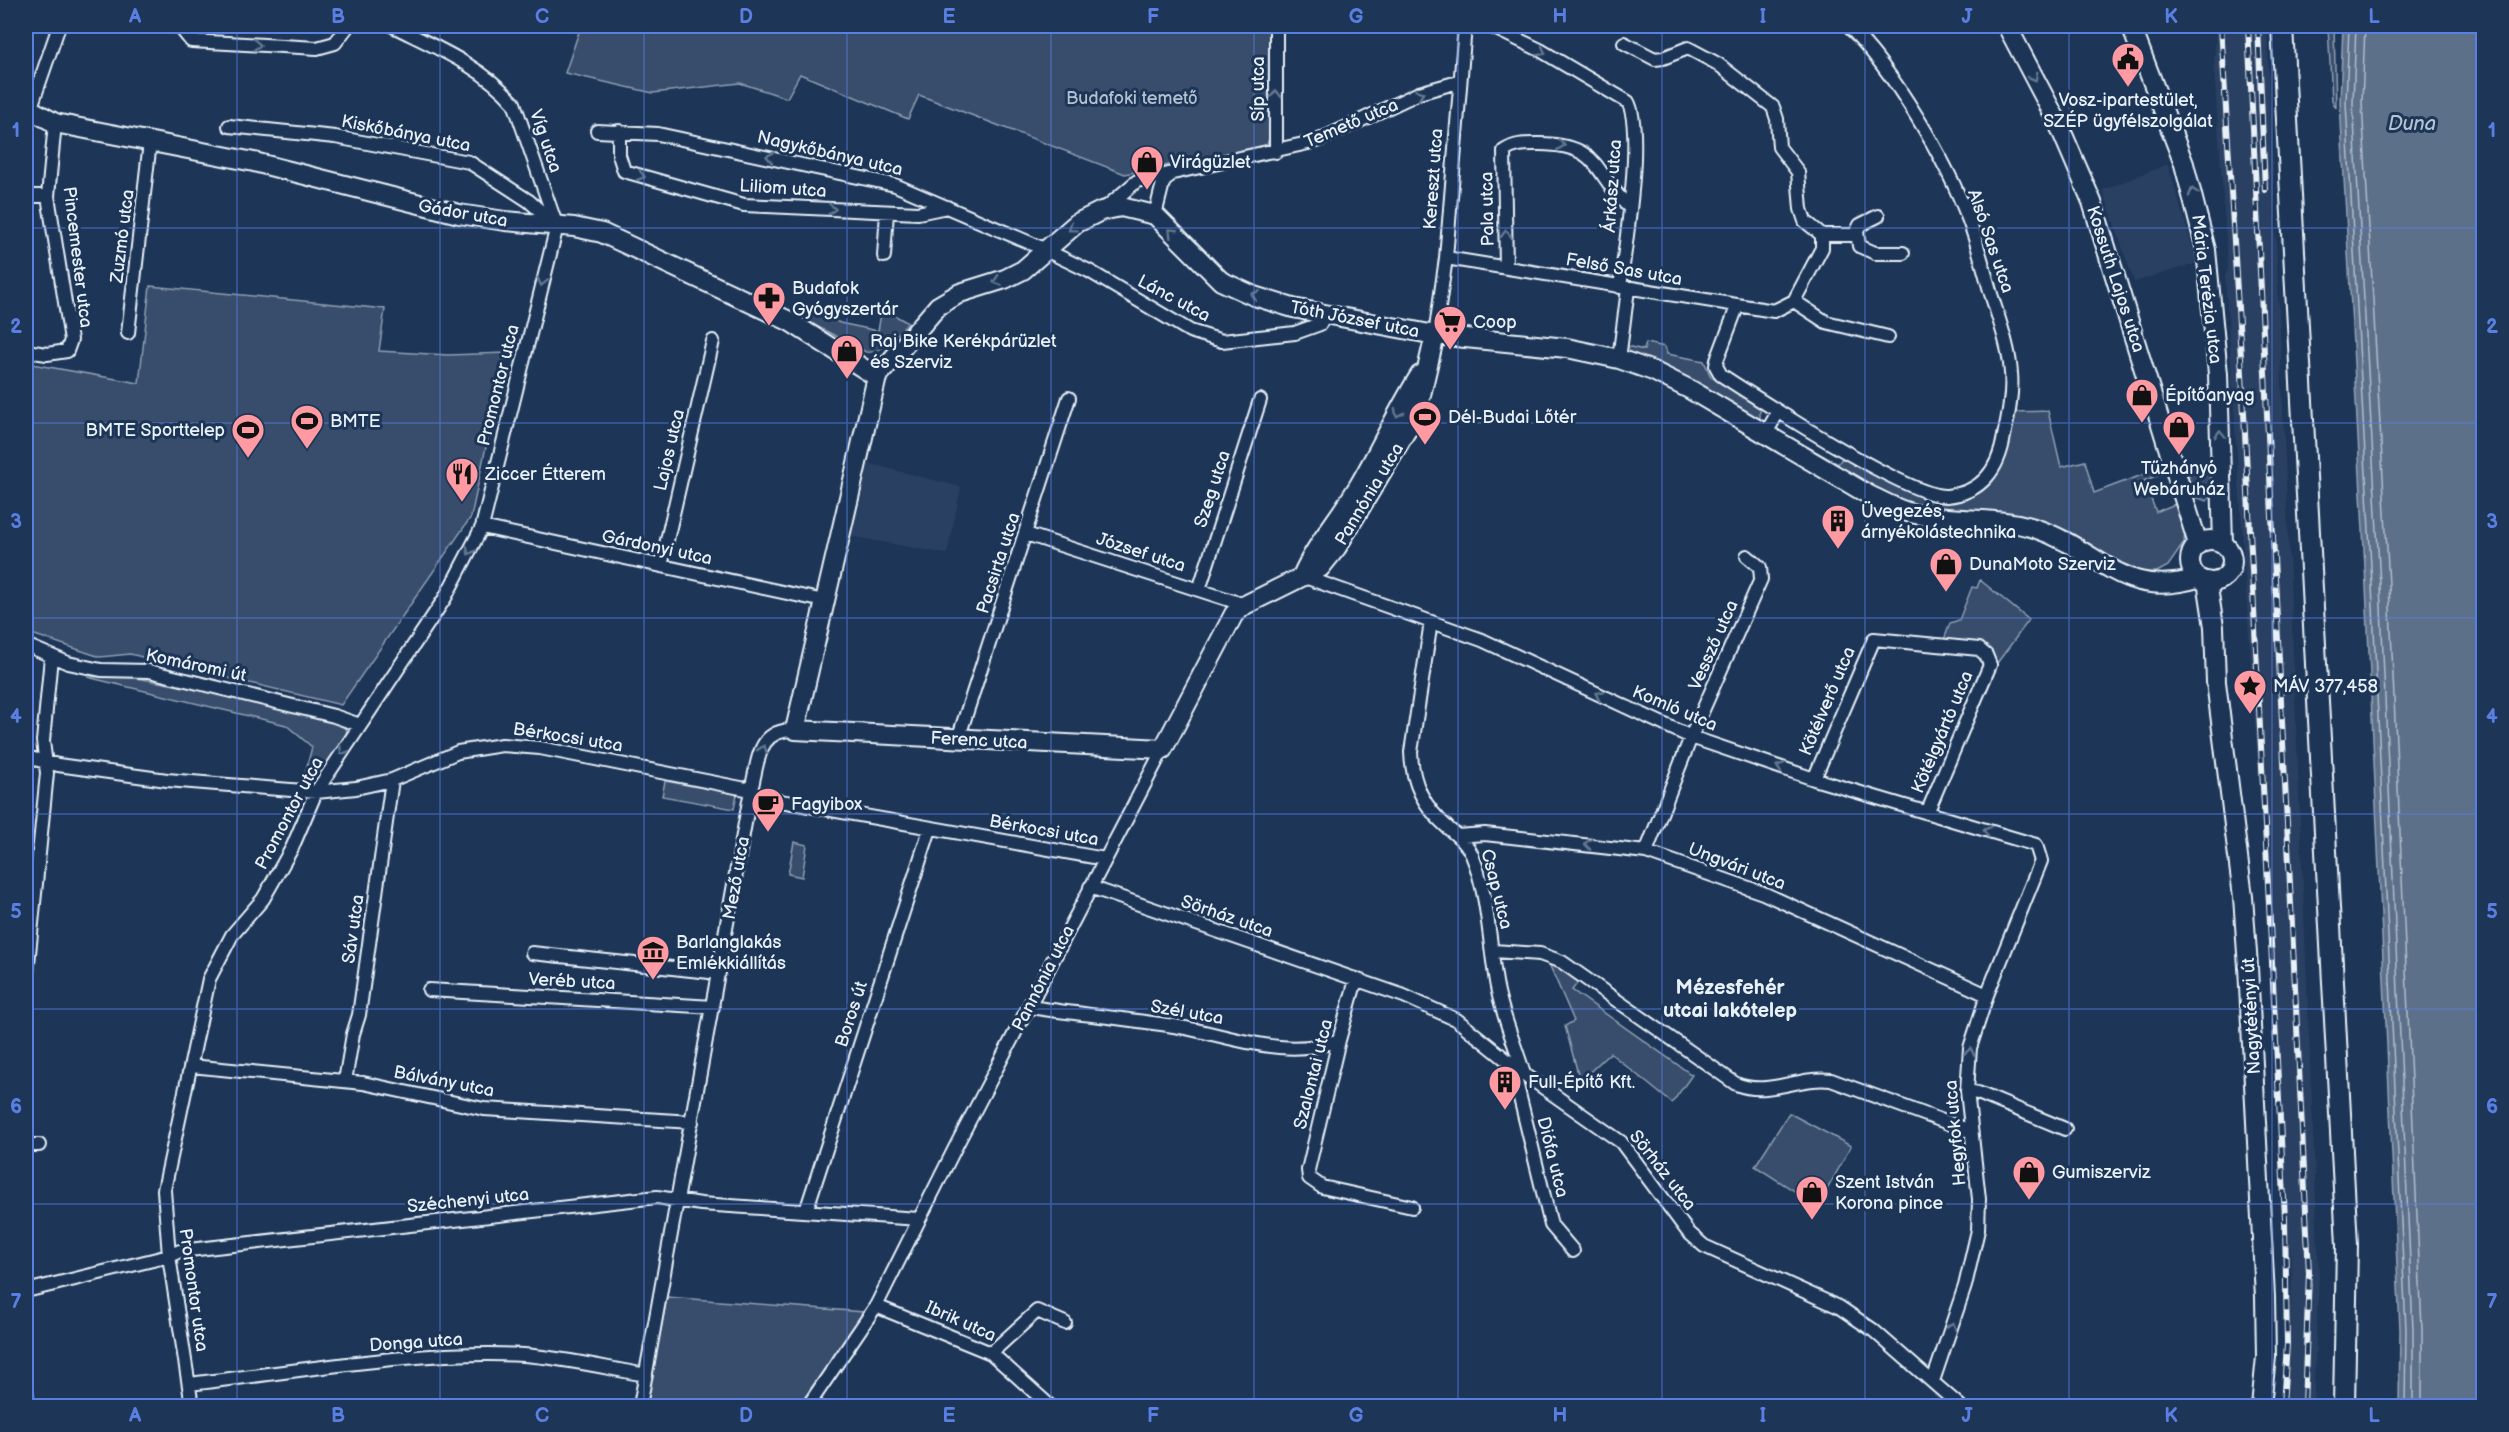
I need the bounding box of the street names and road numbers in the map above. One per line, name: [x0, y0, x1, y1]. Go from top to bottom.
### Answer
street label: Síp utca: [1248, 56, 1269, 122]
street label: Temető utca: [1301, 94, 1401, 153]
street label: Víg utca: [525, 107, 566, 176]
street label: Kiskőbánya utca: [340, 111, 472, 156]
street label: Nagykőbánya utca: [755, 127, 905, 180]
street label: Kereszt utca: [1419, 128, 1448, 230]
street label: Árkász utca: [1597, 139, 1626, 233]
street label: Pala utca: [1476, 172, 1499, 246]
street label: Liliom utca: [739, 175, 827, 202]
street label: Pincemester utca: [58, 185, 97, 329]
street label: Alsó Sas utca: [1963, 187, 2018, 296]
street label: Zuzmó utca: [106, 188, 139, 285]
street label: Gádor utca: [417, 195, 509, 232]
street label: Kossuth Lajos utca: [2082, 203, 2149, 355]
street label: Mária Terézia utca: [2187, 213, 2226, 365]
street label: Felső Sas utca: [1564, 249, 1684, 290]
street label: Lánc utca: [1134, 271, 1214, 326]
street label: Tóth József utca: [1289, 297, 1421, 342]
street label: Promontor utca: [473, 322, 524, 448]
street label: Lajos utca: [650, 407, 689, 493]
street label: Pannónia utca: [1331, 439, 1408, 549]
street label: Szeg utca: [1190, 448, 1235, 530]
street label: Pacsirta utca: [972, 510, 1025, 616]
street label: Gárdonyi utca: [600, 526, 714, 569]
street label: József utca: [1094, 528, 1188, 577]
street label: Vessző utca: [1684, 597, 1743, 693]
street label: Kötélverő utca: [1795, 644, 1860, 759]
street label: Komáromi út: [144, 645, 249, 687]
street label: Kötélgyártó utca: [1907, 668, 1978, 797]
street label: Komló utca: [1629, 681, 1720, 736]
street label: Bérkocsi utca: [512, 718, 624, 757]
street label: Ferenc utca: [930, 727, 1028, 754]
street label: Promontor utca: [251, 753, 328, 873]
street label: Bérkocsi utca: [988, 811, 1100, 850]
street label: Mező utca: [719, 835, 754, 921]
street label: Ungvári utca: [1685, 838, 1789, 895]
street label: Csap utca: [1476, 847, 1517, 931]
street label: Sörház utca: [1178, 891, 1276, 942]
street label: Sáv utca: [338, 893, 369, 965]
street label: Pannónia utca: [1008, 922, 1079, 1034]
street label: Nagytétényi út: [2238, 957, 2265, 1075]
street label: Veréb utca: [528, 969, 616, 994]
street label: Boros út: [831, 978, 872, 1050]
street label: Szél utca: [1149, 996, 1225, 1029]
street label: Szalontai utca: [1290, 1017, 1337, 1131]
street label: Bálvány utca: [392, 1061, 496, 1102]
street label: Hegyfok utca: [1940, 1079, 1971, 1187]
street label: Diófa utca: [1532, 1115, 1573, 1200]
street label: Sörház utca: [1625, 1126, 1700, 1215]
street label: Széchenyi utca: [406, 1184, 530, 1217]
street label: Promontor utca: [174, 1227, 213, 1353]
street label: Ibrik utca: [922, 1297, 999, 1346]
street label: Donga utca: [369, 1329, 463, 1356]

